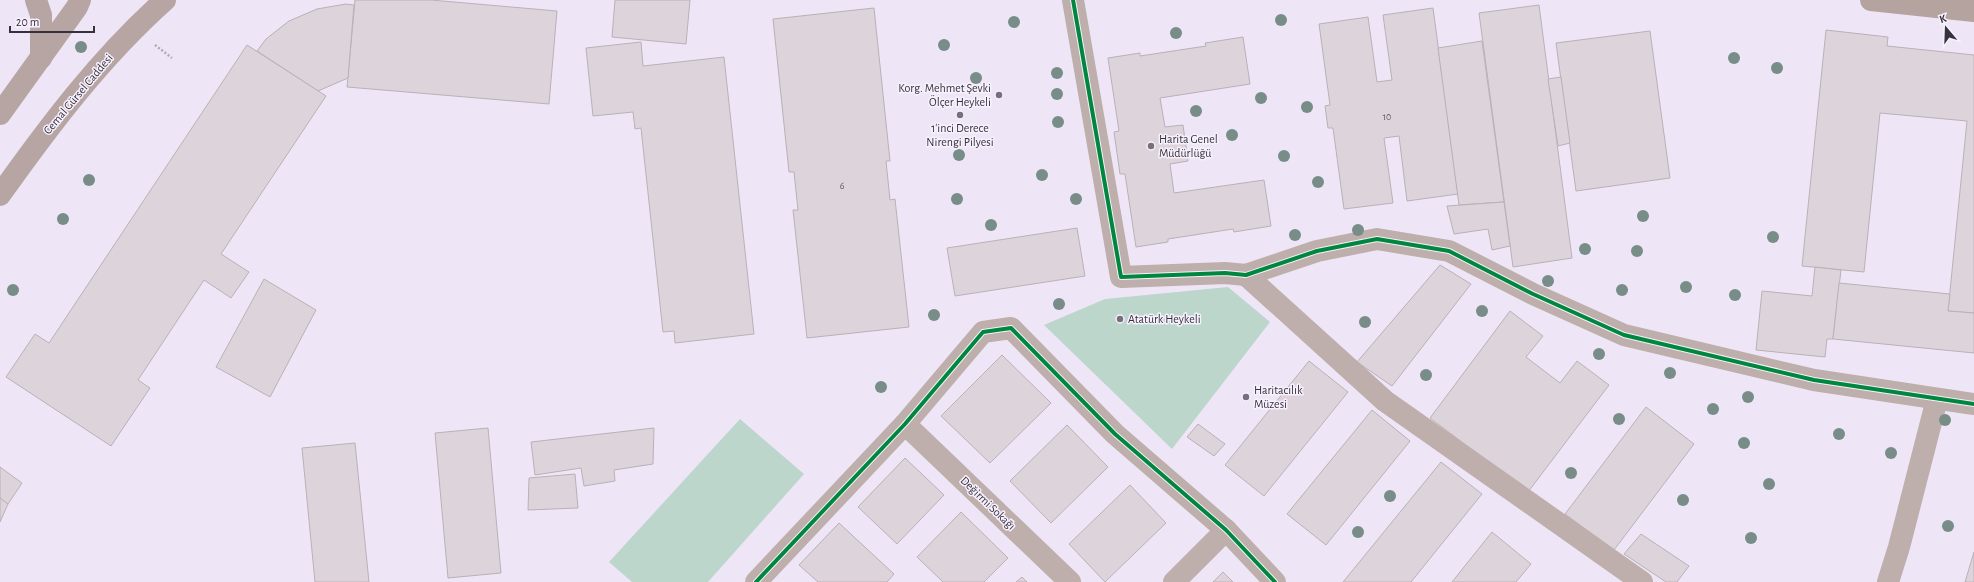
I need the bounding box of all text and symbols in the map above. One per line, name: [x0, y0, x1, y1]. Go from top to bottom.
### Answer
scale bar: [10, 8, 94, 34]
north arrow: [1926, 8, 1966, 48]
text: K: [1938, 13, 1948, 25]
text: 20 m: [16, 16, 39, 28]
street label: Cemal Gürsel Caddesi: [41, 52, 115, 136]
place label: Korg. Mehmet Şevki Ölçer Heykeli: [898, 82, 991, 109]
marker: Korg. Mehmet Şevki Ölçer Heykeli: [994, 90, 1004, 100]
marker: 1'inci Derece Nirengi Pilyesi: [955, 110, 965, 120]
house number: 10: [1383, 112, 1391, 122]
place label: 1'inci Derece Nirengi Pilyesi: [926, 122, 994, 149]
place label: Harita Genel Müdürlüğü: [1159, 133, 1218, 159]
marker: Harita Genel Müdürlüğü: [1146, 141, 1156, 151]
house number: 6: [840, 181, 845, 191]
place label: Atatürk Heykeli: [1128, 313, 1201, 326]
marker: Atatürk Heykeli: [1115, 314, 1125, 324]
place label: Haritacılık Müzesi: [1254, 384, 1303, 410]
marker: Haritacılık Müzesi: [1241, 392, 1251, 402]
street label: Değirmi Sokağı: [958, 474, 1018, 532]

